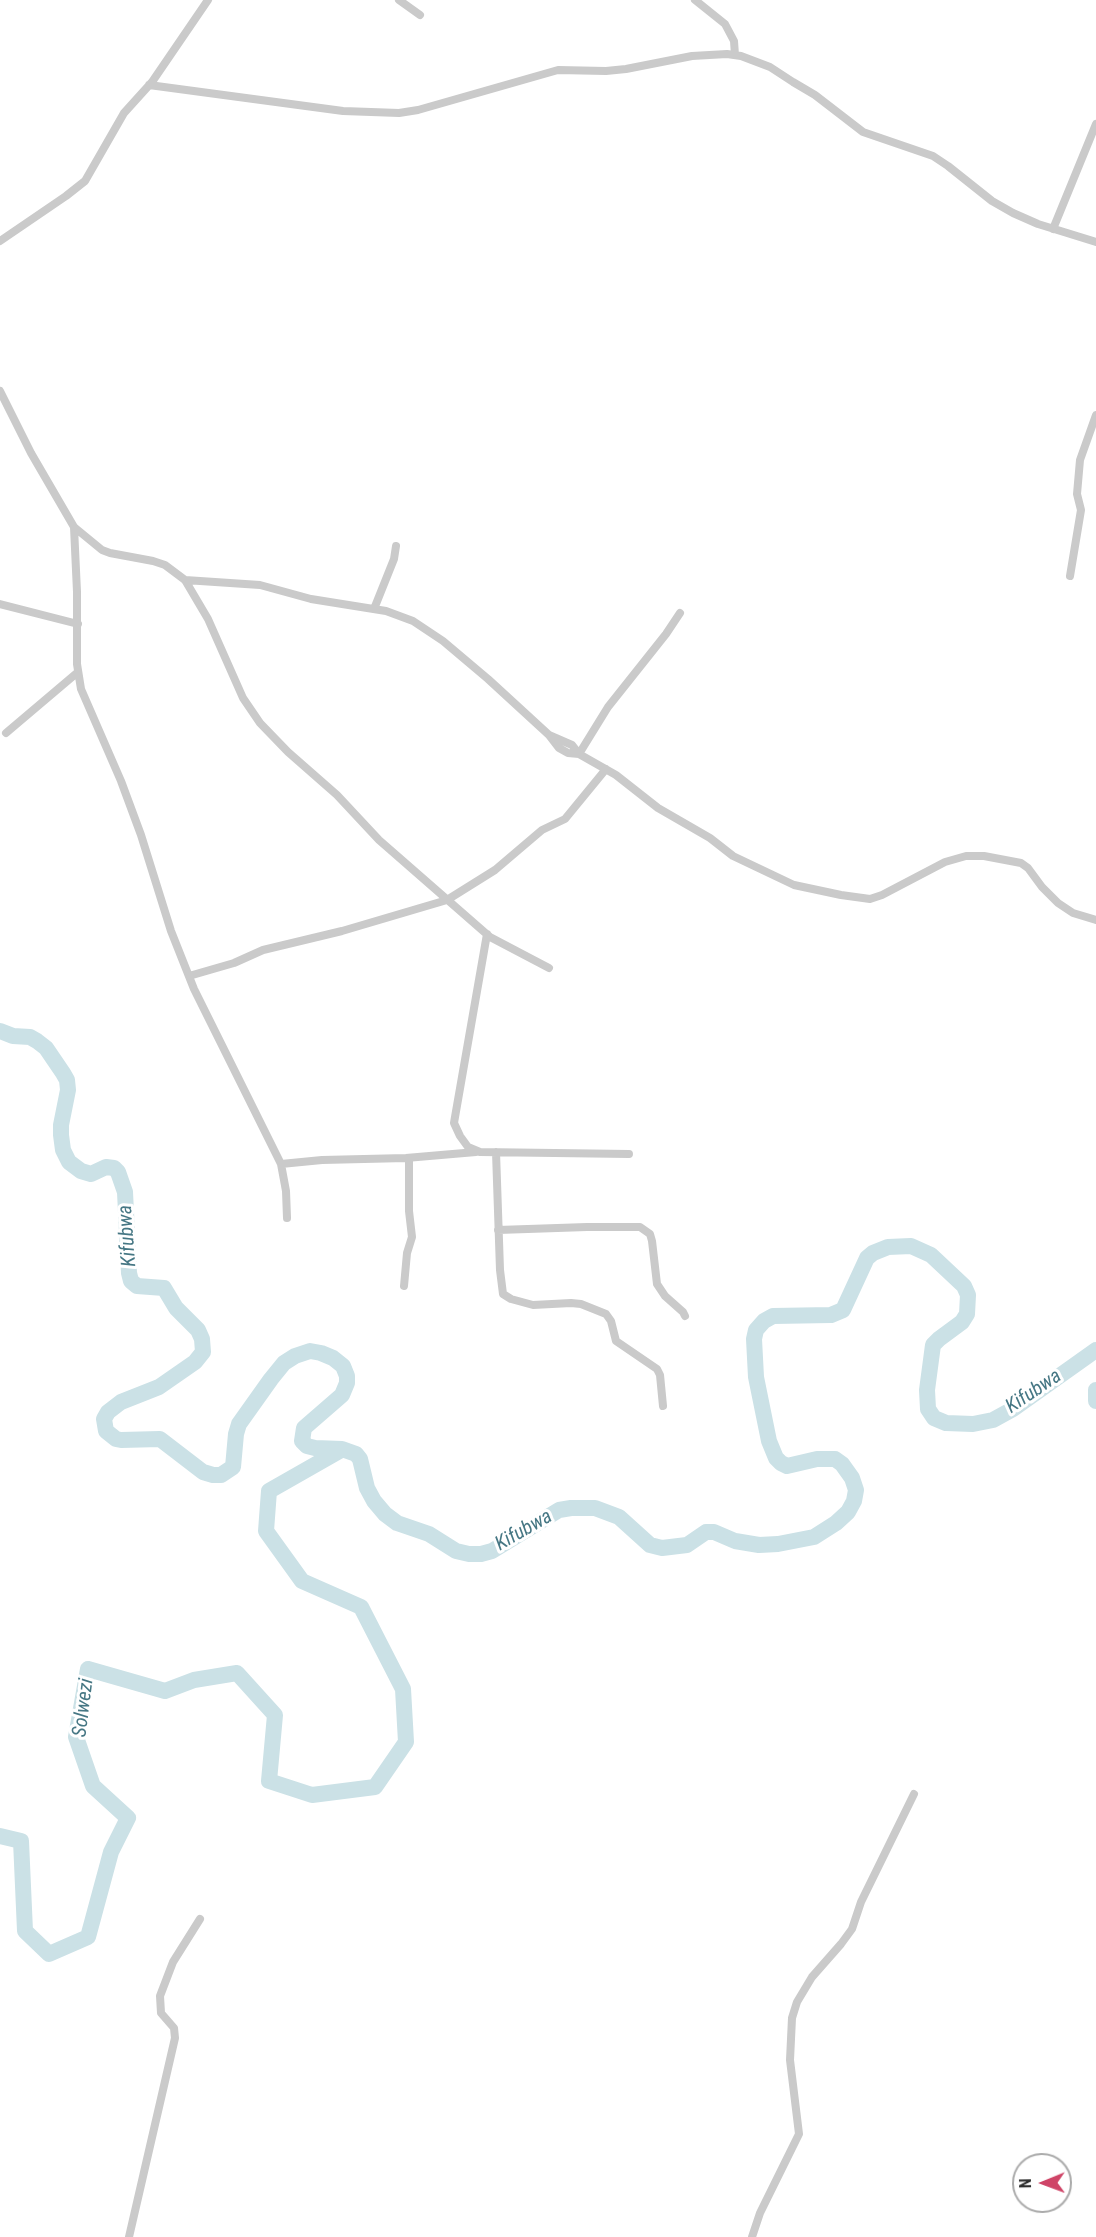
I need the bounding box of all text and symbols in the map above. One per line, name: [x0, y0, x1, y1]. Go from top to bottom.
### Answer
water label: Kifubwa: [114, 1204, 142, 1268]
water label: Kifubwa: [1002, 1365, 1066, 1419]
water label: Kifubwa: [491, 1505, 557, 1557]
water label: Solwezi: [68, 1677, 100, 1739]
north arrow: [1012, 2153, 1072, 2213]
text: N: [1016, 2178, 1035, 2188]

